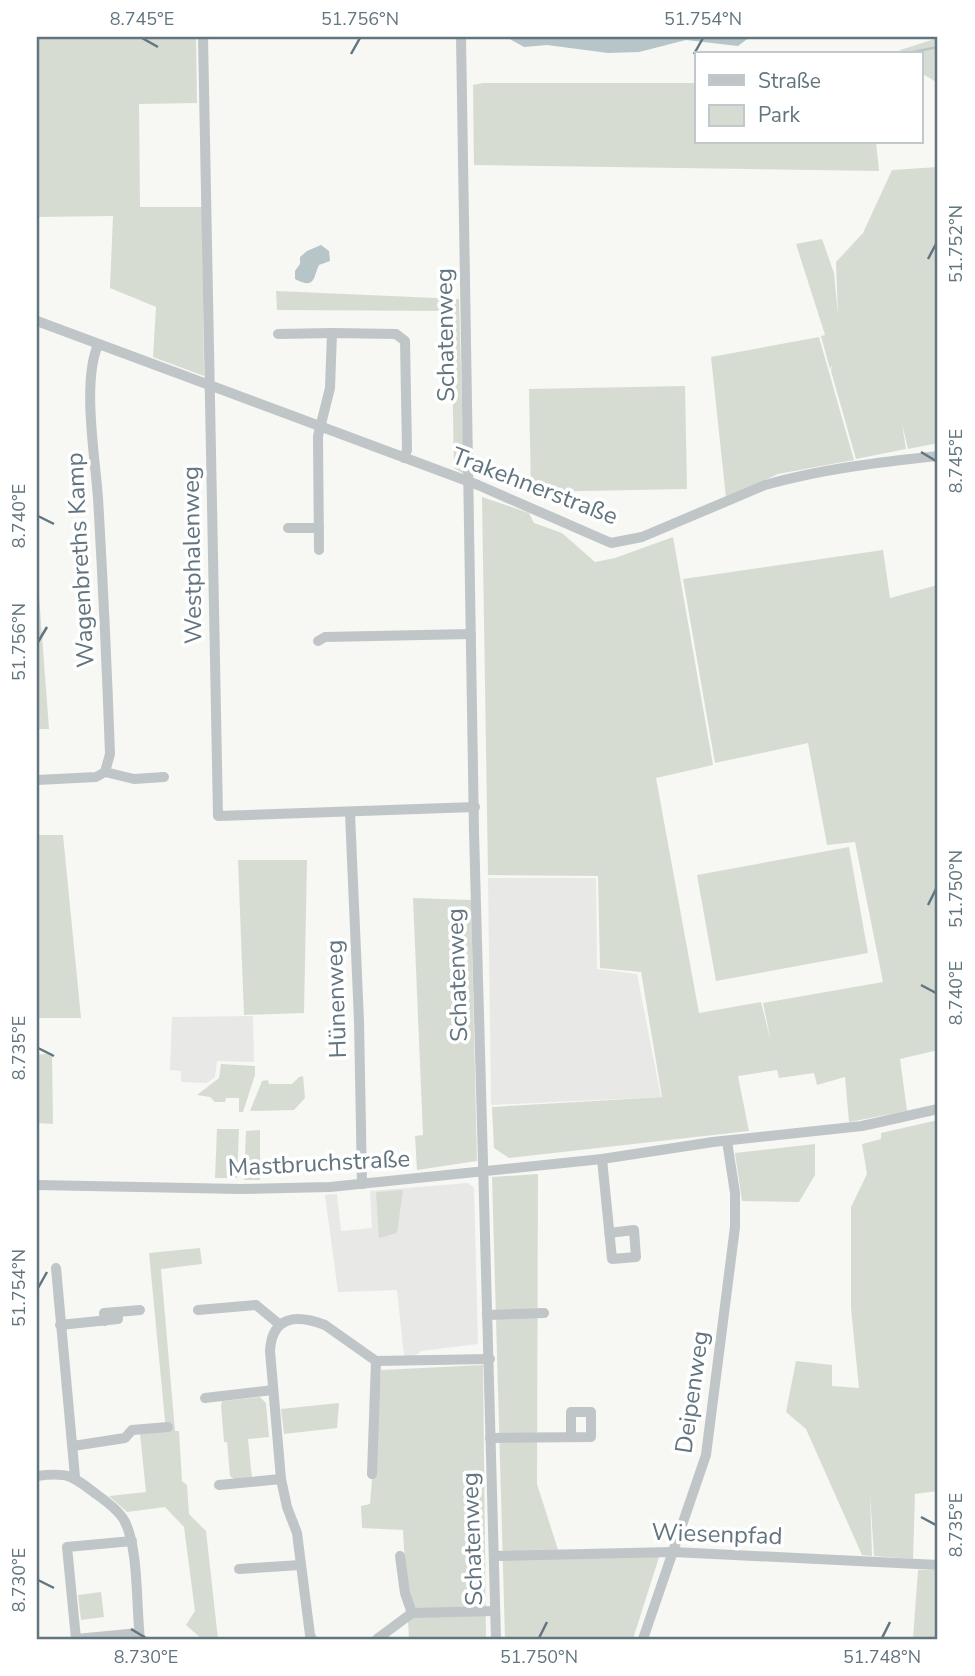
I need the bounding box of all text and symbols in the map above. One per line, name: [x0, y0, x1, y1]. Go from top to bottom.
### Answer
text: 8.745°E: [110, 7, 174, 31]
text: 51.756°N: [321, 7, 399, 31]
text: 51.754°N: [664, 7, 742, 31]
legend: [695, 52, 922, 144]
text: Straße: [758, 67, 821, 95]
text: Park: [758, 101, 800, 129]
text: 51.752°N: [944, 205, 968, 283]
street label: Schatenweg: [428, 268, 462, 402]
text: 8.745°E: [944, 429, 968, 493]
street label: Trakehnerstraße: [447, 440, 623, 532]
street label: Wagenbreths Kamp: [58, 452, 102, 668]
street label: Westphalenweg: [174, 466, 210, 644]
text: 8.740°E: [7, 484, 31, 548]
text: 51.756°N: [7, 603, 31, 681]
text: 51.750°N: [944, 850, 968, 928]
street label: Schatenweg: [439, 908, 475, 1042]
street label: Hünenweg: [318, 939, 354, 1059]
text: 8.740°E: [944, 961, 968, 1025]
text: 8.735°E: [7, 1016, 31, 1080]
street label: Mastbruchstraße: [227, 1142, 411, 1184]
text: 51.754°N: [7, 1249, 31, 1327]
street label: Deipenweg: [668, 1329, 716, 1455]
street label: Schatenweg: [454, 1472, 490, 1606]
text: 8.735°E: [944, 1493, 968, 1557]
street label: Wiesenpfad: [651, 1516, 783, 1552]
text: 8.730°E: [7, 1548, 31, 1612]
text: 8.730°E: [114, 1645, 178, 1669]
text: 51.750°N: [500, 1645, 578, 1669]
text: 51.748°N: [843, 1645, 921, 1669]

